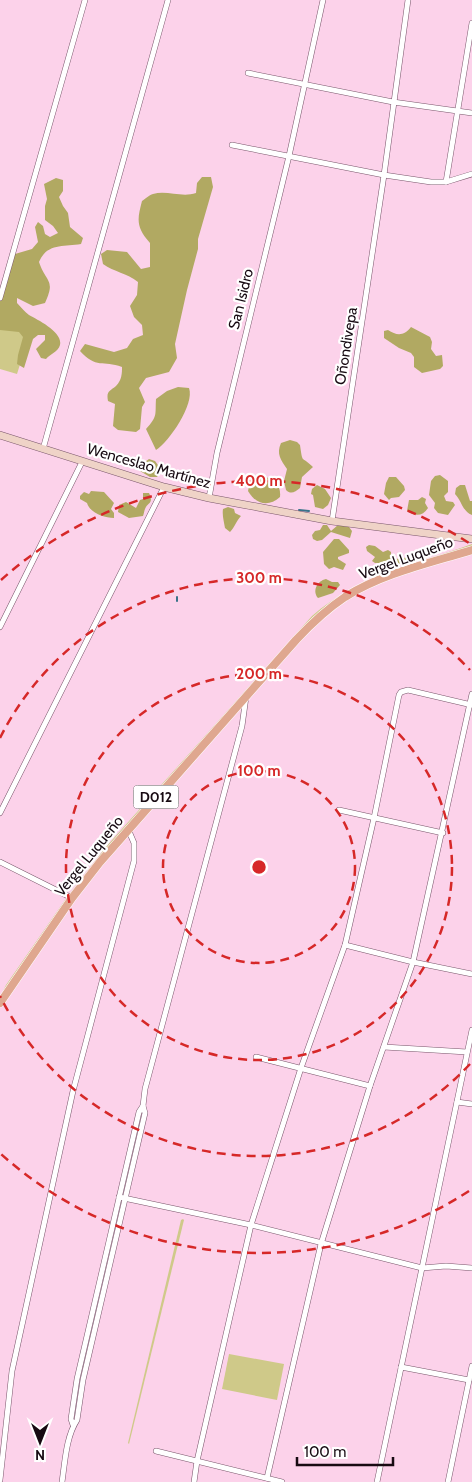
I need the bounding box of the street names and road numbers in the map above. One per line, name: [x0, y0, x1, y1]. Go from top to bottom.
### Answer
street label: San Isidro: [225, 267, 257, 331]
street label: Oñondivepa: [331, 305, 361, 386]
street label: Wenceslao Martínez: [85, 440, 213, 492]
street label: Vergel Luqueño: [357, 533, 455, 583]
road number: D012: [134, 786, 178, 809]
street label: Vergel Luqueño: [51, 812, 127, 900]

